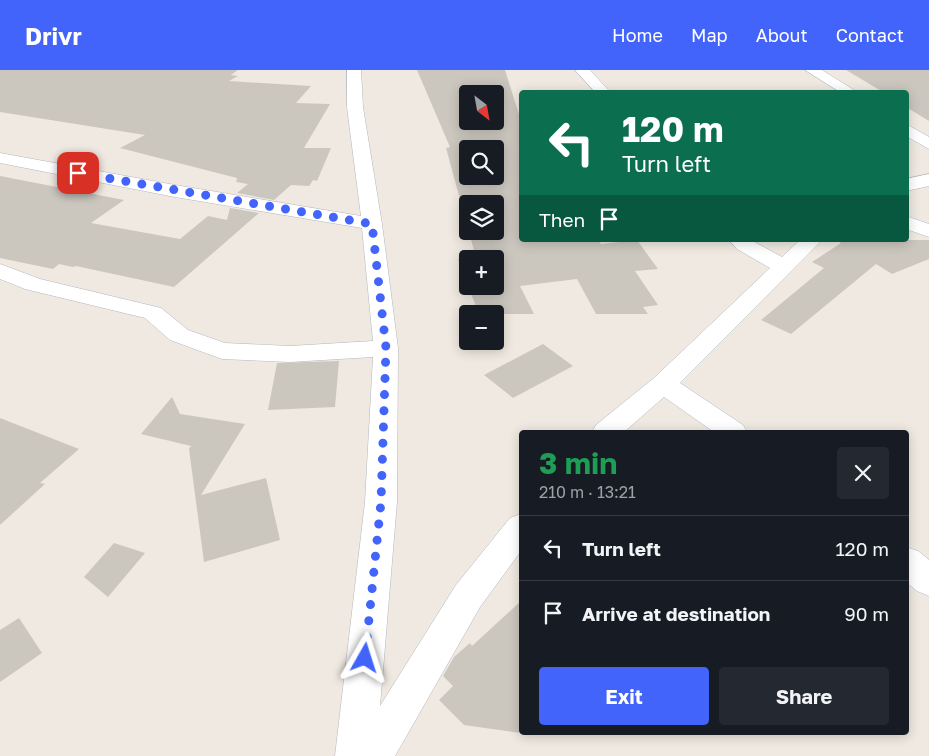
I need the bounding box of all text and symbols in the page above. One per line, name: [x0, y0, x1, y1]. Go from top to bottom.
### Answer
text: Drivr: [25, 21, 82, 50]
text: Home: [612, 24, 663, 46]
text: Map: [691, 24, 728, 46]
text: About: [756, 24, 808, 46]
text: Contact: [836, 24, 904, 46]
north arrow: [459, 85, 504, 130]
map controls: [459, 85, 504, 350]
text: 120 m: [622, 108, 724, 150]
icon: left: [539, 110, 604, 175]
button: search: [459, 140, 504, 185]
text: Turn left: [622, 150, 711, 177]
pin: [57, 152, 99, 194]
icon: arrive: [64, 159, 92, 187]
button: layers: [459, 195, 504, 240]
icon: arrive: [595, 205, 623, 233]
text: Then: [539, 208, 585, 231]
button: +: [459, 250, 504, 295]
button: −: [459, 305, 504, 350]
text: 3 min: [539, 445, 617, 481]
button: close: [837, 447, 889, 499]
text: 210 m · 13:21: [539, 482, 636, 502]
icon: left: [539, 534, 567, 562]
text: Turn left: [582, 537, 661, 560]
text: 120 m: [835, 537, 889, 560]
icon: arrive: [539, 599, 567, 627]
text: Arrive at destination: [582, 602, 770, 625]
text: 90 m: [844, 602, 889, 625]
position arrow: [338, 631, 390, 683]
button: Exit: [539, 667, 709, 725]
button: Share: [719, 667, 889, 725]

